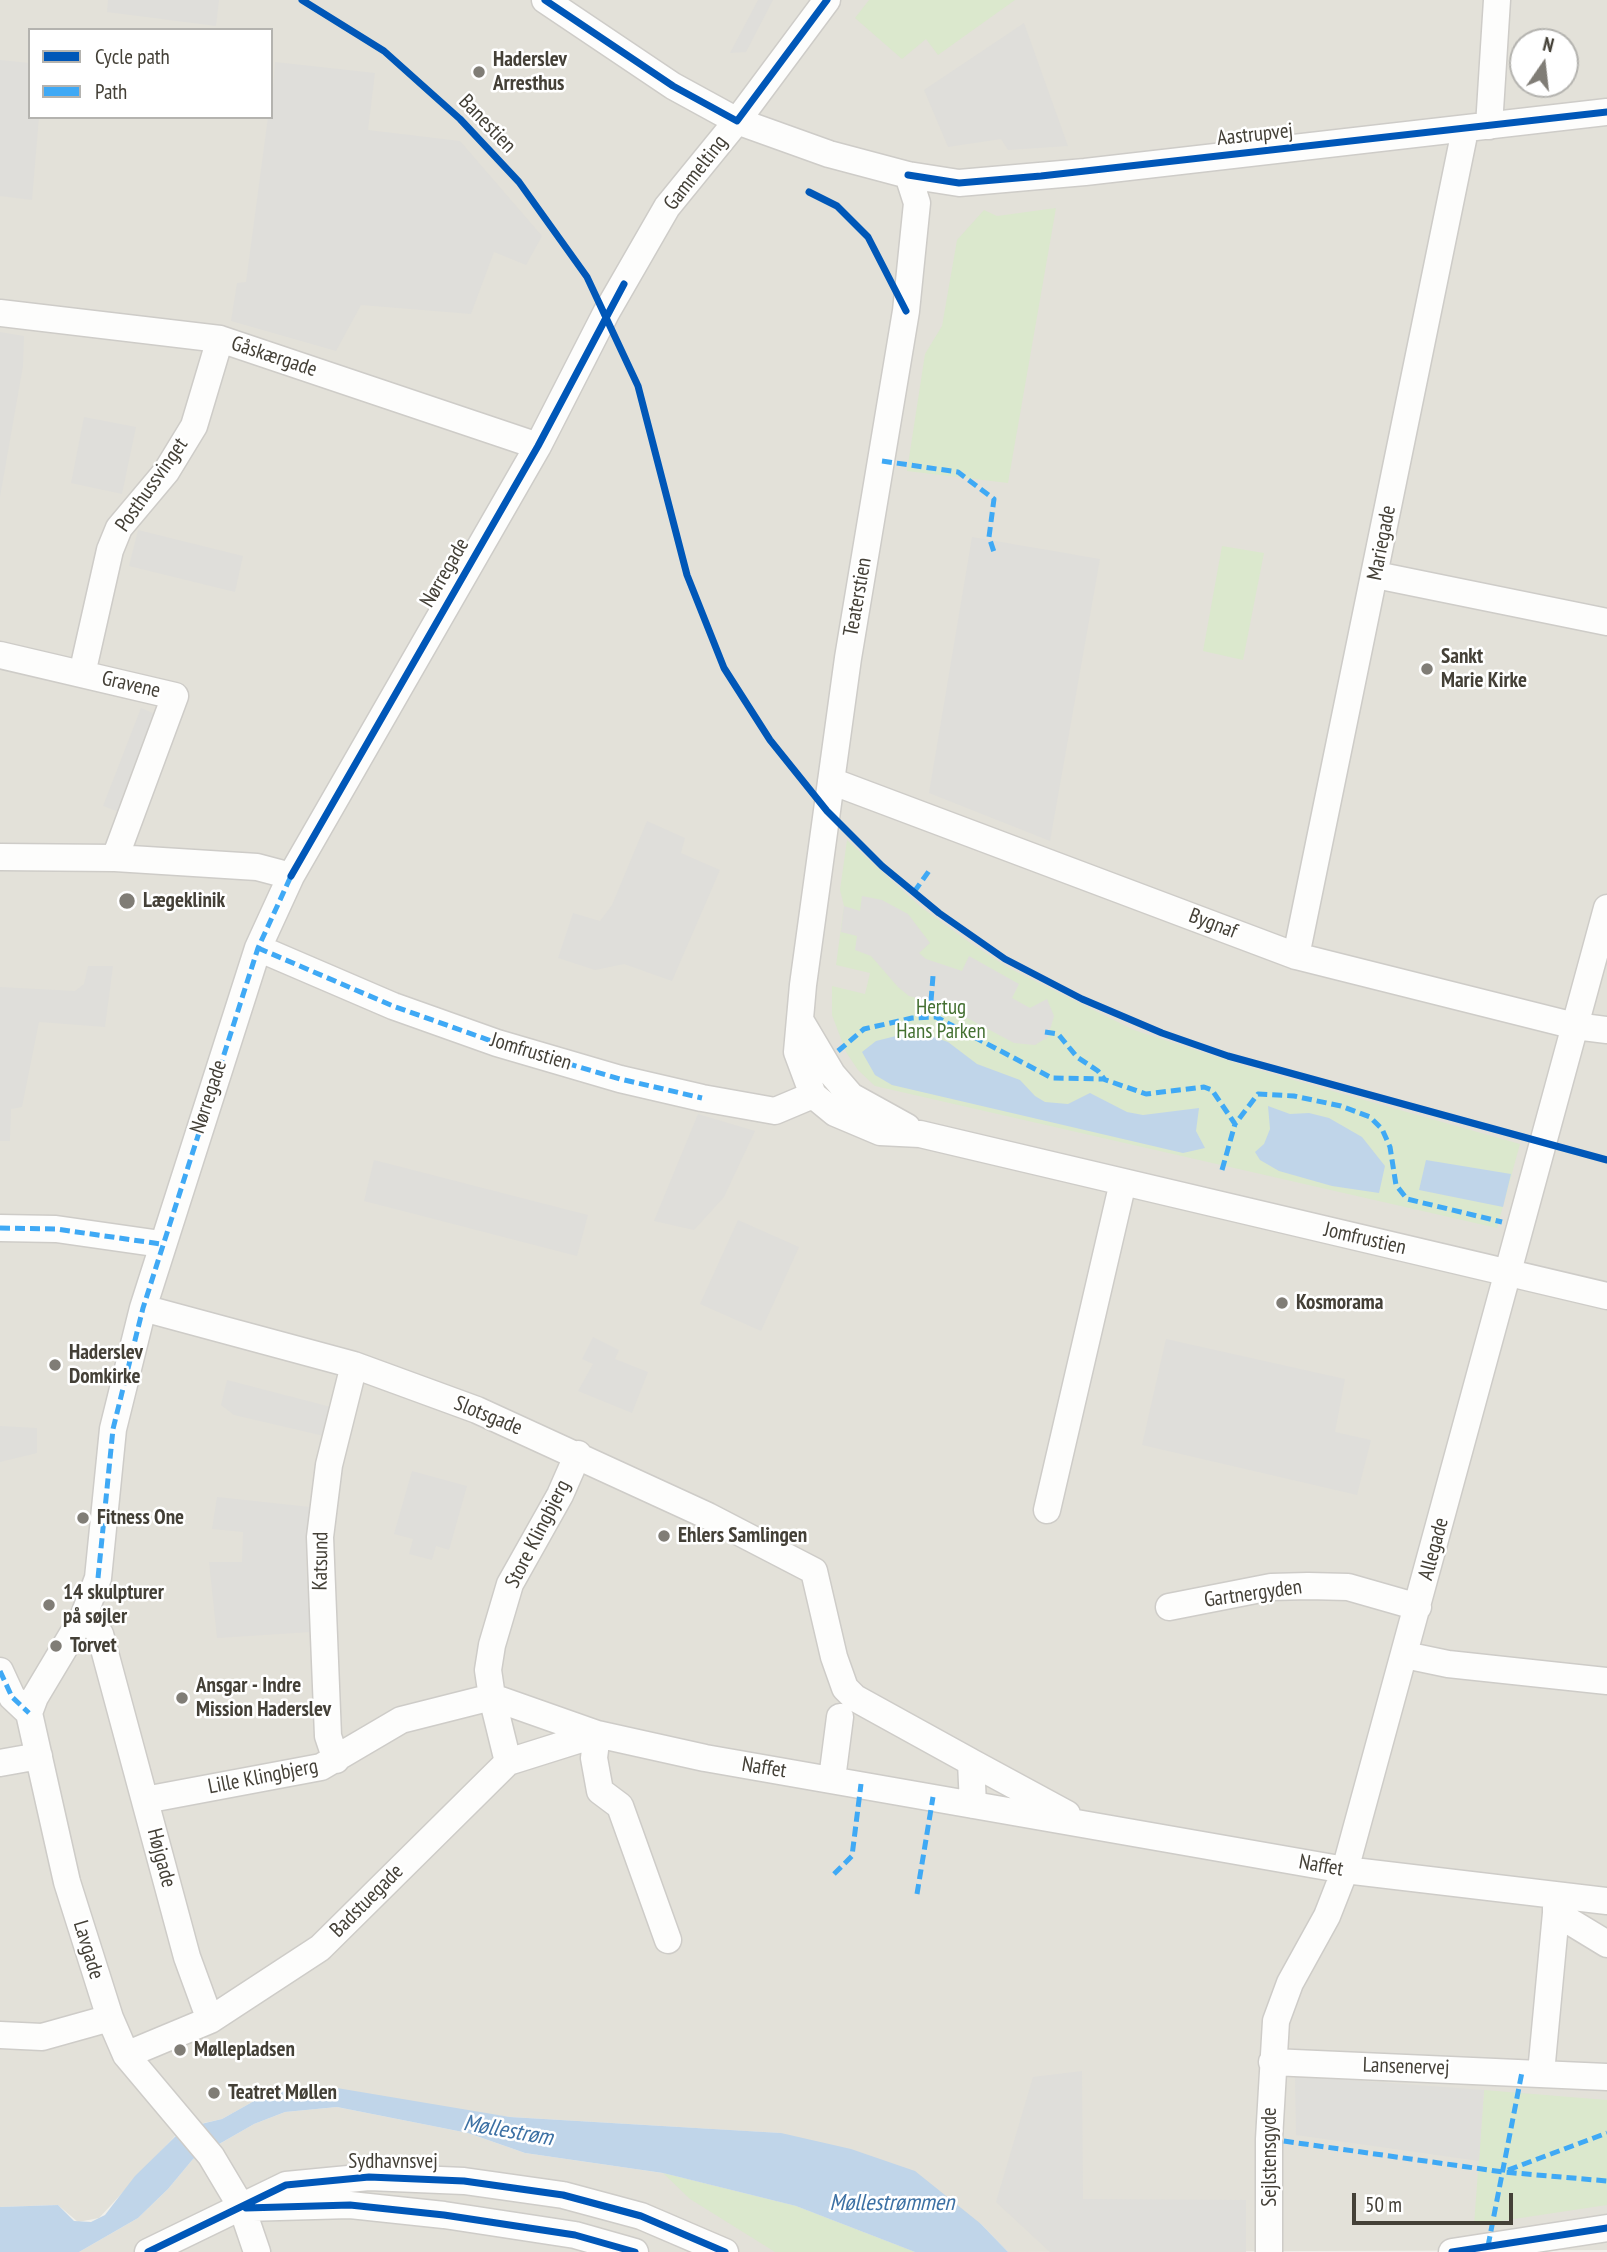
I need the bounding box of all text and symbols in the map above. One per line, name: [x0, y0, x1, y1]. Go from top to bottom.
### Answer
legend: [28, 28, 273, 119]
north arrow: [1509, 28, 1579, 98]
text: N: [1541, 32, 1556, 57]
text: Cycle path: [95, 43, 170, 70]
place label: Haderslev Arresthus: [493, 47, 567, 97]
marker: Haderslev Arresthus: [471, 64, 487, 80]
text: Path: [95, 78, 127, 105]
street label: Banestien: [453, 90, 521, 158]
street label: Aastrupvej: [1216, 118, 1294, 152]
street label: Gammelting: [659, 130, 733, 216]
street label: Gåskærgade: [228, 331, 320, 383]
street label: Posthussvinget: [110, 433, 194, 537]
street label: Mariegade: [1362, 503, 1402, 583]
street label: Nørregade: [415, 534, 475, 612]
street label: Teaterstien: [839, 556, 877, 638]
place label: Sankt Marie Kirke: [1441, 644, 1527, 694]
marker: Sankt Marie Kirke: [1419, 661, 1435, 677]
street label: Gravene: [99, 666, 163, 704]
place label: Lægeklinik: [143, 888, 225, 914]
marker: Lægeklinik: [117, 891, 137, 911]
street label: Bygnaf: [1185, 903, 1241, 945]
park label: Hertug Hans Parken: [896, 995, 986, 1045]
street label: Jomfrustien: [487, 1028, 575, 1076]
street label: Nørregade: [185, 1057, 233, 1137]
street label: Jomfrustien: [1322, 1217, 1408, 1261]
place label: Kosmorama: [1296, 1290, 1383, 1316]
marker: Kosmorama: [1274, 1295, 1290, 1311]
place label: Haderslev Domkirke: [69, 1340, 143, 1390]
marker: Haderslev Domkirke: [47, 1357, 63, 1373]
street label: Slotsgade: [450, 1391, 526, 1441]
street label: Store Klingbjerg: [500, 1476, 576, 1592]
place label: Fitness One: [97, 1505, 184, 1531]
marker: Fitness One: [75, 1510, 91, 1526]
street label: Allegade: [1414, 1515, 1454, 1583]
place label: Ehlers Samlingen: [678, 1523, 807, 1549]
marker: Ehlers Samlingen: [656, 1528, 672, 1544]
street label: Katsund: [308, 1531, 334, 1591]
street label: Gartnergyden: [1203, 1575, 1303, 1613]
place label: 14 skulpturer på søjler: [63, 1580, 164, 1630]
marker: 14 skulpturer på søjler: [41, 1597, 57, 1613]
place label: Torvet: [70, 1633, 117, 1659]
marker: Torvet: [48, 1638, 64, 1654]
place label: Ansgar - Indre Mission Haderslev: [196, 1673, 331, 1723]
marker: Ansgar - Indre Mission Haderslev: [174, 1690, 190, 1706]
street label: Naffet: [740, 1752, 788, 1784]
street label: Lille Klingbjerg: [206, 1754, 320, 1800]
street label: Højgade: [141, 1826, 181, 1890]
street label: Naffet: [1297, 1850, 1345, 1882]
street label: Badstuegade: [325, 1859, 409, 1943]
street label: Lavgade: [67, 1918, 109, 1982]
place label: Møllepladsen: [194, 2037, 295, 2063]
marker: Møllepladsen: [172, 2042, 188, 2058]
street label: Lansenervej: [1362, 2053, 1450, 2081]
place label: Teatret Møllen: [228, 2080, 337, 2106]
marker: Teatret Møllen: [206, 2085, 222, 2101]
street label: Sejlstensgyde: [1257, 2107, 1283, 2207]
water label: Møllestrøm: [461, 2110, 555, 2152]
street label: Sydhavnsvej: [348, 2149, 438, 2175]
scale bar: [1355, 2178, 1516, 2222]
water label: Møllestrømmen: [830, 2189, 954, 2217]
text: 50 m: [1365, 2191, 1402, 2218]

